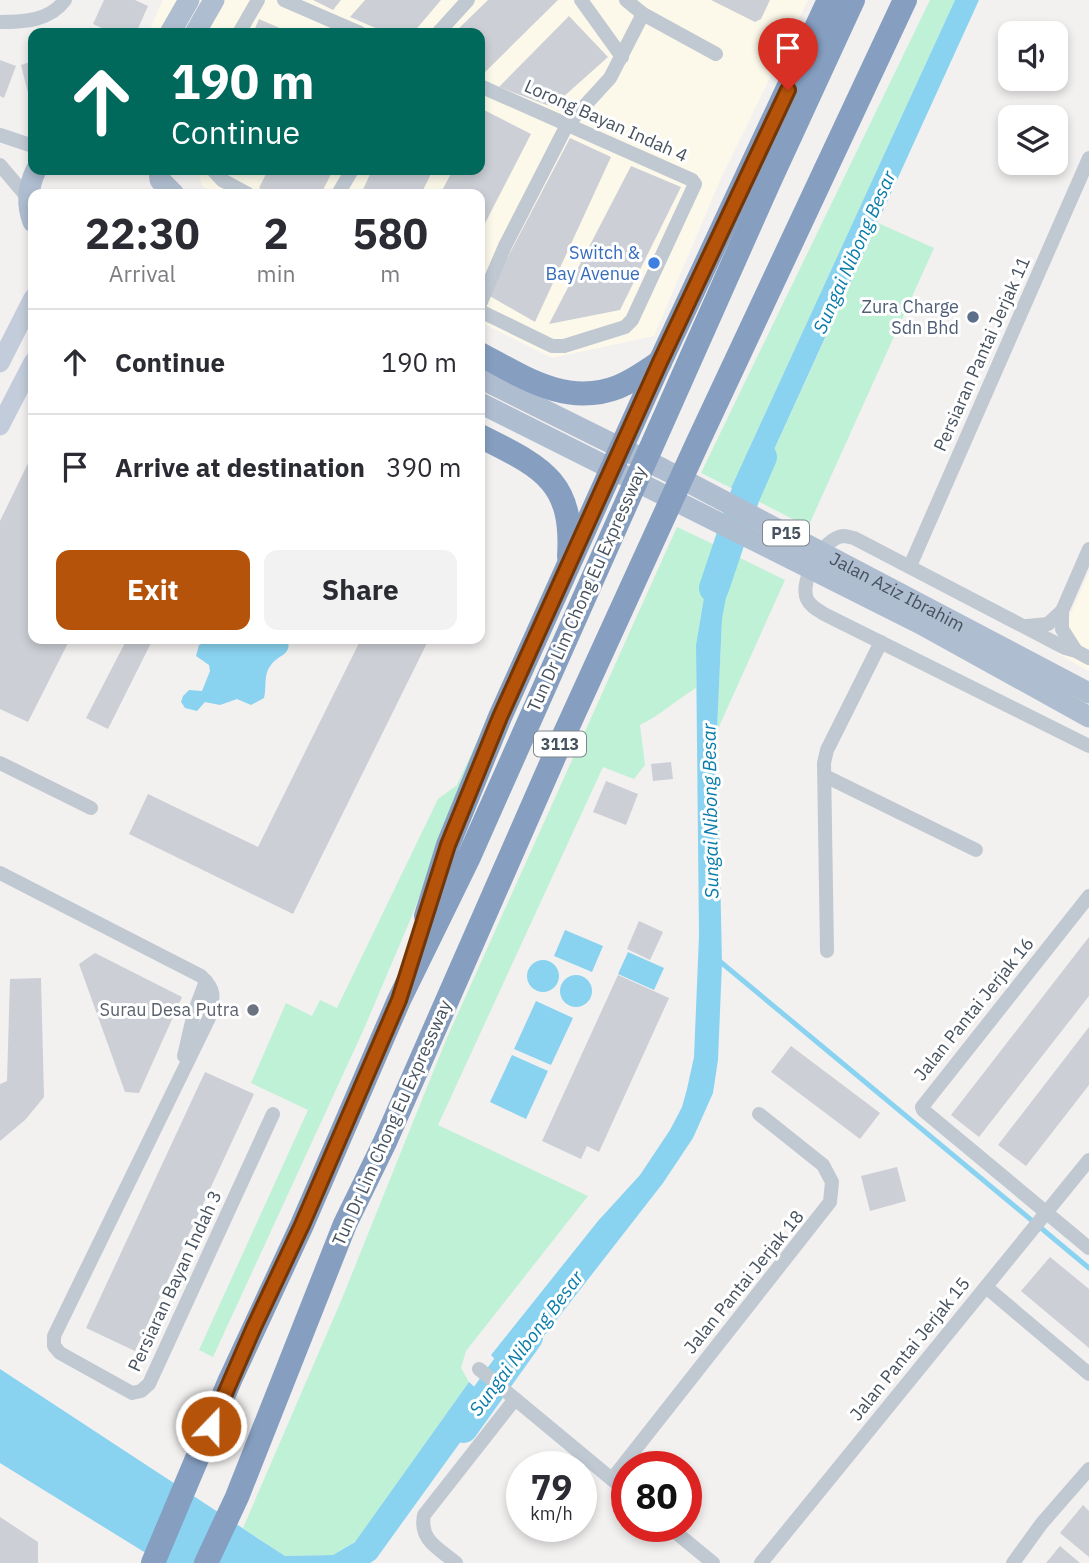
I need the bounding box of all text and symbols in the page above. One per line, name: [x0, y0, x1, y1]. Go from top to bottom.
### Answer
pin: [758, 18, 818, 90]
map controls: [998, 21, 1068, 175]
button: sound: [998, 21, 1068, 91]
icon: arrive: [769, 29, 807, 67]
text: 190 m: [171, 49, 315, 112]
icon: ahead: [56, 56, 147, 147]
street label: Lorong Bayan Indah 4: [521, 74, 692, 167]
button: layers: [998, 105, 1068, 175]
text: Continue: [171, 111, 300, 153]
water label: Sungai Nibong Besar: [807, 166, 901, 337]
text: 22:30: [85, 206, 200, 261]
text: 2: [263, 206, 289, 261]
text: 580: [352, 206, 428, 261]
place label: Switch & Bay Avenue: [545, 241, 641, 285]
street label: Persiaran Pantai Jerjak 11: [928, 253, 1035, 455]
marker: Switch & Bay Avenue: [646, 255, 662, 271]
text: Arrival: [109, 258, 176, 288]
text: min: [257, 258, 295, 288]
text: m: [380, 258, 400, 288]
place label: Zura Charge Sdn Bhd: [862, 295, 959, 339]
marker: Zura Charge Sdn Bhd: [965, 309, 981, 325]
icon: ahead: [56, 343, 94, 381]
text: Continue: [115, 345, 225, 379]
text: 190 m: [381, 345, 457, 379]
icon: arrive: [56, 448, 94, 486]
text: Arrive at destination: [115, 450, 365, 484]
text: 390 m: [386, 450, 462, 484]
street label: Tun Dr Lim Chong Eu Expressway: [522, 462, 651, 715]
road number: P15: [763, 520, 809, 546]
street label: Jalan Aziz Ibrahim: [826, 547, 969, 637]
button: Exit: [56, 550, 250, 630]
button: Share: [264, 550, 457, 630]
water label: Sungai Nibong Besar: [696, 722, 724, 899]
road number: 3113: [534, 732, 586, 757]
street label: Jalan Pantai Jerjak 16: [909, 932, 1039, 1085]
street label: Tun Dr Lim Chong Eu Expressway: [327, 996, 456, 1249]
place label: Surau Desa Putra: [100, 998, 239, 1021]
marker: Surau Desa Putra: [245, 1002, 261, 1018]
street label: Persiaran Bayan Indah 3: [122, 1186, 227, 1375]
street label: Jalan Pantai Jerjak 18: [679, 1205, 809, 1358]
water label: Sungai Nibong Besar: [464, 1265, 589, 1420]
street label: Jalan Pantai Jerjak 15: [845, 1272, 975, 1425]
position arrow: [174, 1389, 248, 1463]
speed limit sign: 80: [611, 1451, 702, 1542]
text: 79: [530, 1464, 573, 1510]
text: km/h: [530, 1502, 573, 1525]

